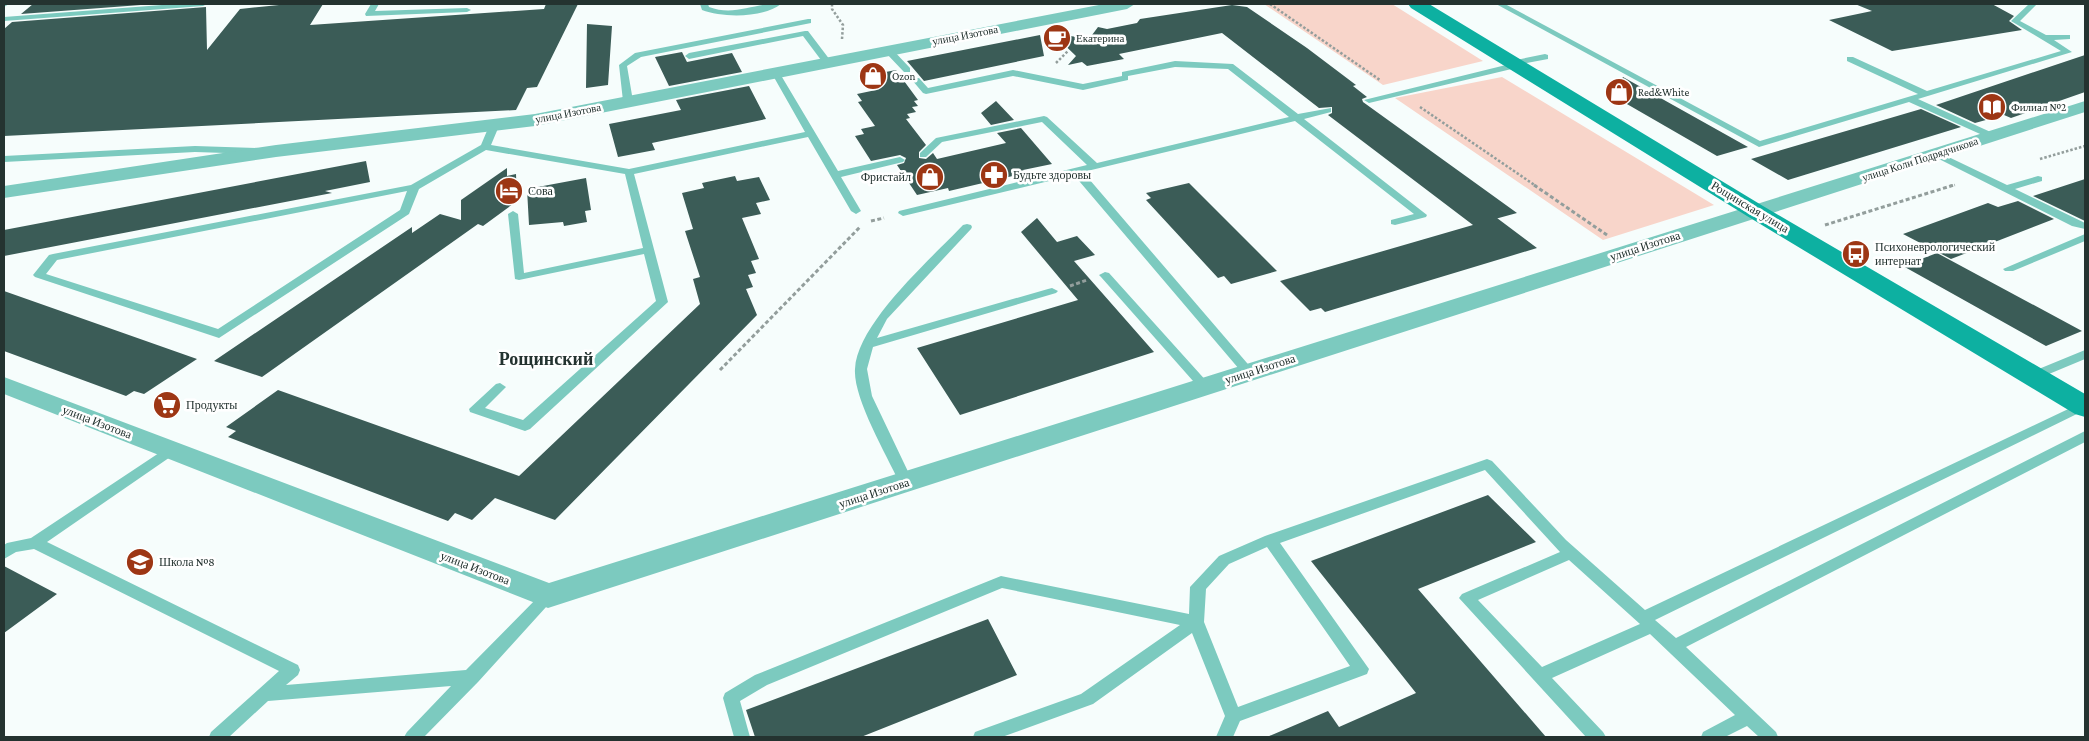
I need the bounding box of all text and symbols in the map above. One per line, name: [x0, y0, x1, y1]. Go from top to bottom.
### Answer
street label: улица Изотова: [931, 23, 999, 47]
cafe icon: Екатерина: [1042, 23, 1072, 53]
place label: Екатерина: [1076, 32, 1124, 44]
shop icon: Ozon: [858, 61, 888, 91]
place label: Ozon: [892, 70, 915, 82]
shop icon: Red&White: [1604, 77, 1634, 107]
place label: Red&White: [1638, 86, 1689, 98]
library icon: Филиал №2: [1977, 92, 2007, 122]
street label: улица Изотова: [534, 101, 602, 125]
place label: Филиал №2: [2011, 101, 2066, 113]
street label: улица Коли Подрядчикова: [1860, 135, 1980, 183]
pharmacy icon: Будьте здоровы: [979, 160, 1009, 190]
shop icon: Фристайл: [915, 162, 945, 192]
place label: Будьте здоровы: [1013, 168, 1091, 182]
place label: Фристайл: [861, 170, 911, 184]
hotel icon: Сова: [494, 176, 524, 206]
street label: Рощинская улица: [1709, 178, 1792, 236]
place label: Сова: [528, 184, 554, 198]
street label: улица Изотова: [1608, 228, 1683, 264]
bus stop icon: Психоневрологический интернат: [1841, 239, 1871, 269]
place label: Психоневрологический интернат: [1875, 240, 1996, 268]
district label: Рощинский: [499, 349, 593, 369]
street label: улица Изотова: [1223, 351, 1298, 387]
supermarket icon: Продукты: [152, 390, 182, 420]
place label: Продукты: [186, 398, 237, 412]
street label: улица Изотова: [60, 402, 134, 442]
street label: улица Изотова: [837, 475, 912, 511]
school or university icon: Школа №8: [125, 547, 155, 577]
street label: улица Изотова: [438, 548, 512, 588]
place label: Школа №8: [159, 555, 215, 569]

